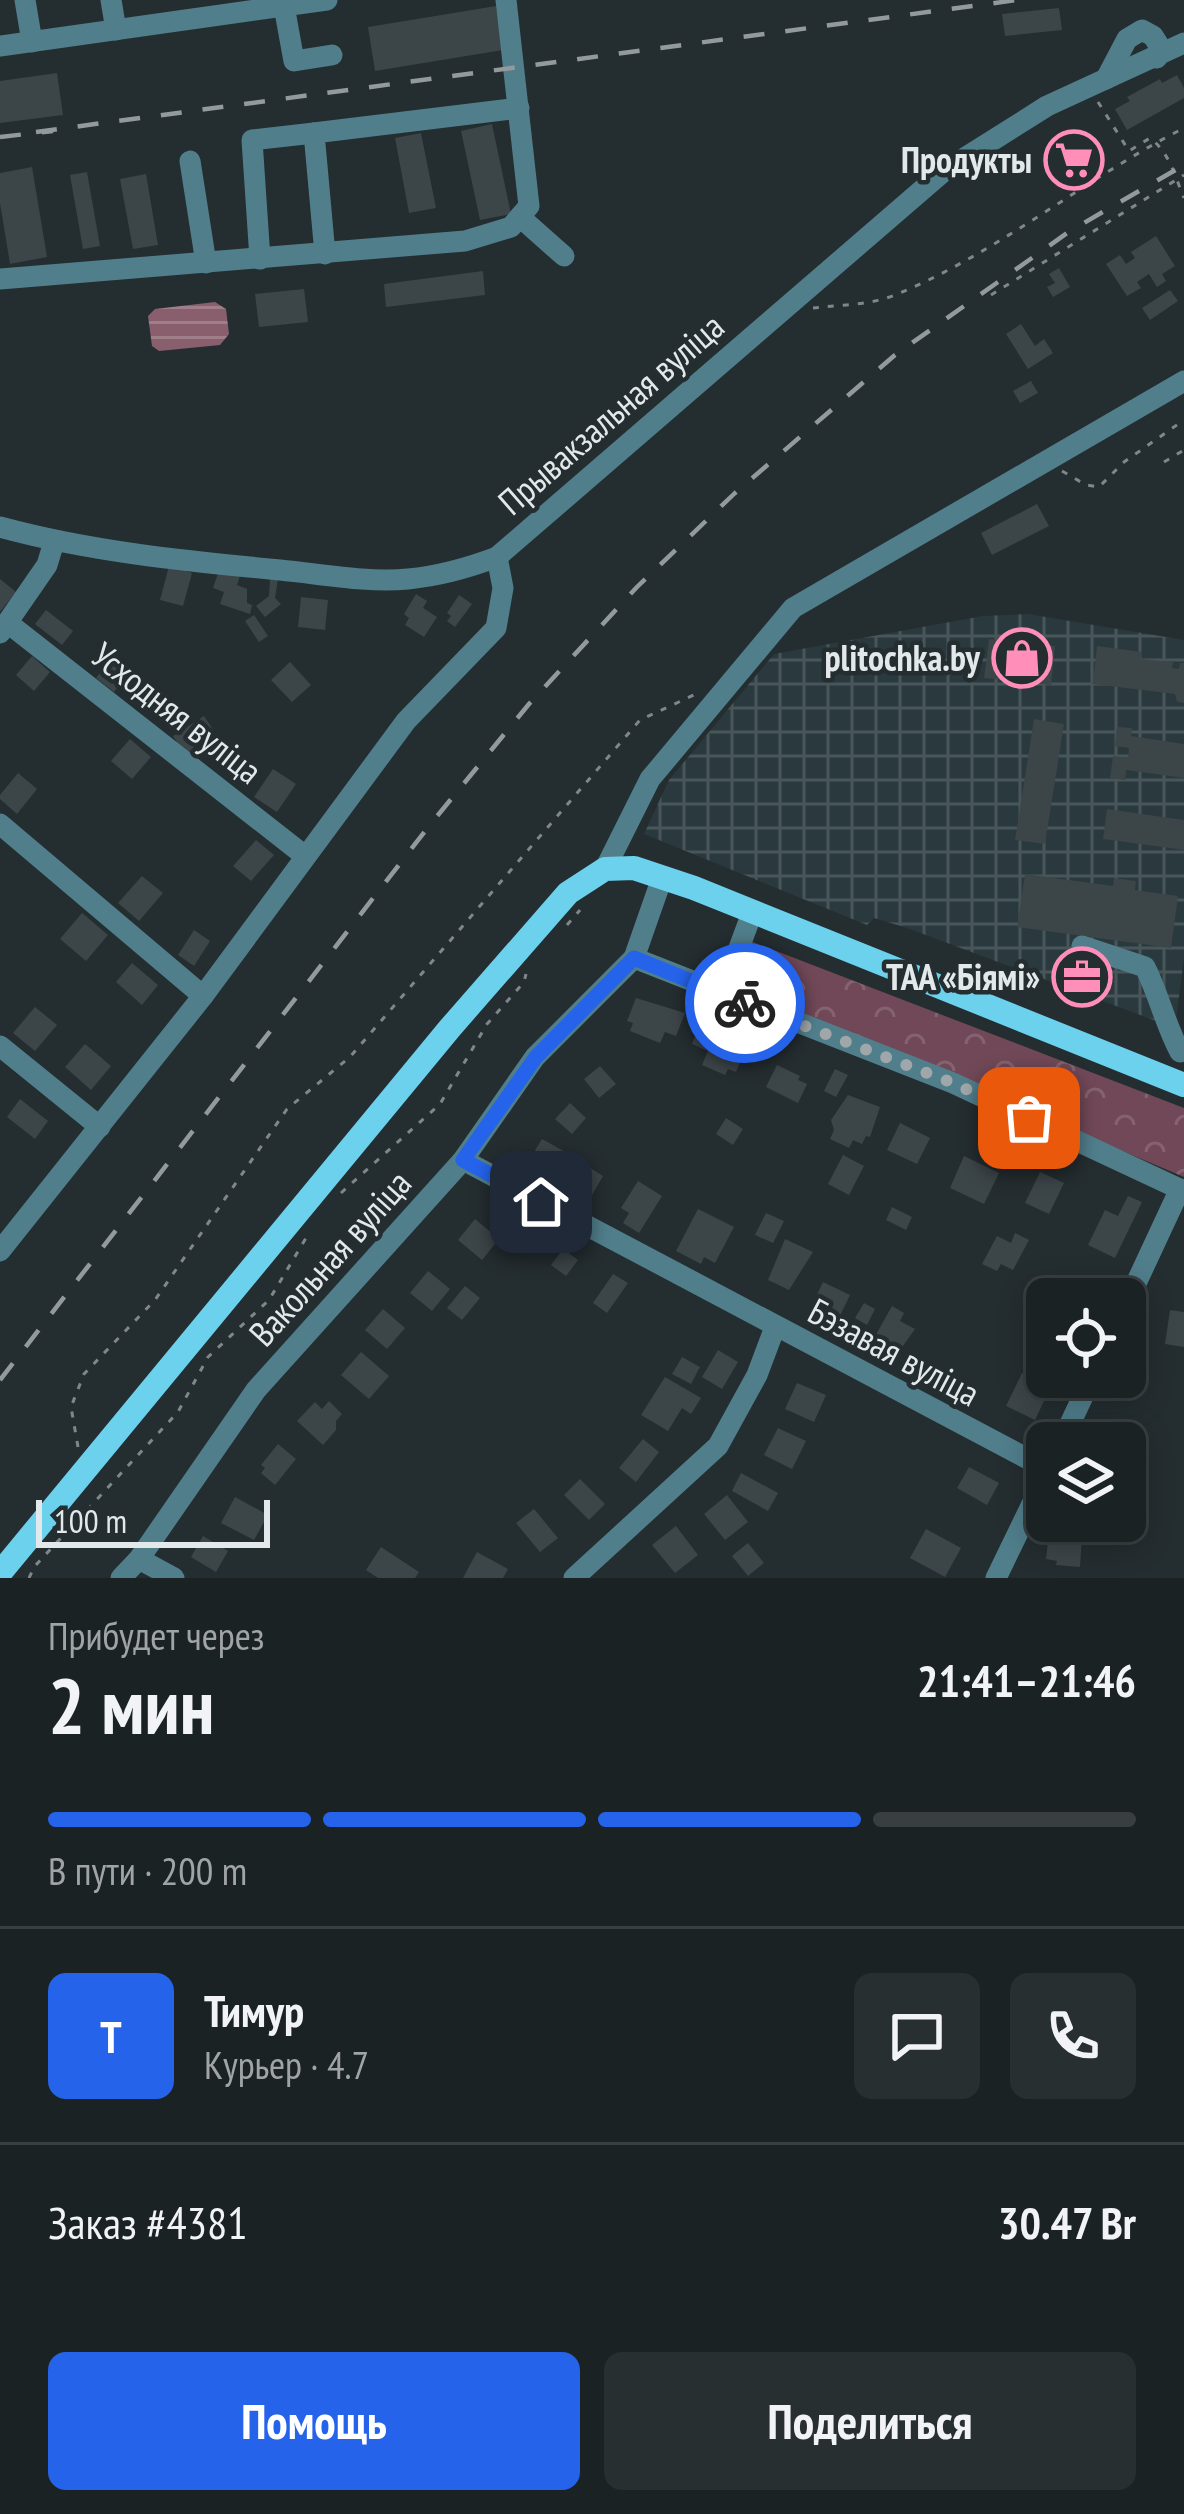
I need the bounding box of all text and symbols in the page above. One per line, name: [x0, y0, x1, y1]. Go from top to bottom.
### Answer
supermarket icon: Продукты: [1043, 129, 1105, 191]
place label: Продукты: [901, 136, 1032, 183]
street label: Прывакзальная вуліца: [488, 303, 733, 525]
shop icon: plitochka.by: [991, 627, 1053, 689]
street label: Усходняя вуліца: [83, 631, 272, 794]
place label: plitochka.by: [824, 634, 981, 681]
courier: [685, 943, 805, 1063]
office icon: ТАА «Біямі»: [1051, 946, 1113, 1008]
place label: ТАА «Біямі»: [886, 953, 1040, 1000]
icon: bike: [712, 970, 778, 1036]
pin: [978, 1067, 1080, 1169]
icon: bag: [996, 1085, 1062, 1151]
pin: [490, 1151, 592, 1253]
street label: Вакольная вуліца: [238, 1160, 421, 1355]
icon: home: [508, 1169, 574, 1235]
map controls: [1026, 1278, 1146, 1542]
button: locate: [1026, 1278, 1146, 1398]
street label: Бэзавая вуліца: [801, 1287, 988, 1416]
button: layers: [1026, 1422, 1146, 1542]
scale bar: [36, 1494, 270, 1547]
text: 100 m: [54, 1499, 127, 1542]
text: Прибудет через: [48, 1610, 265, 1661]
text: 21:41–21:46: [917, 1651, 1136, 1709]
text: 2 мин: [48, 1655, 214, 1756]
text: В пути · 200 m: [48, 1845, 247, 1896]
button: chat: [854, 1973, 980, 2099]
button: phone: [1010, 1973, 1136, 2099]
text: Тимур: [204, 1981, 304, 2039]
text: Т: [100, 2007, 122, 2065]
text: Курьер · 4.7: [204, 2039, 369, 2090]
text: Заказ #4381: [48, 2193, 248, 2251]
text: 30.47 Br: [998, 2193, 1136, 2251]
button: Помощь: [48, 2352, 580, 2490]
button: Поделиться: [604, 2352, 1136, 2490]

